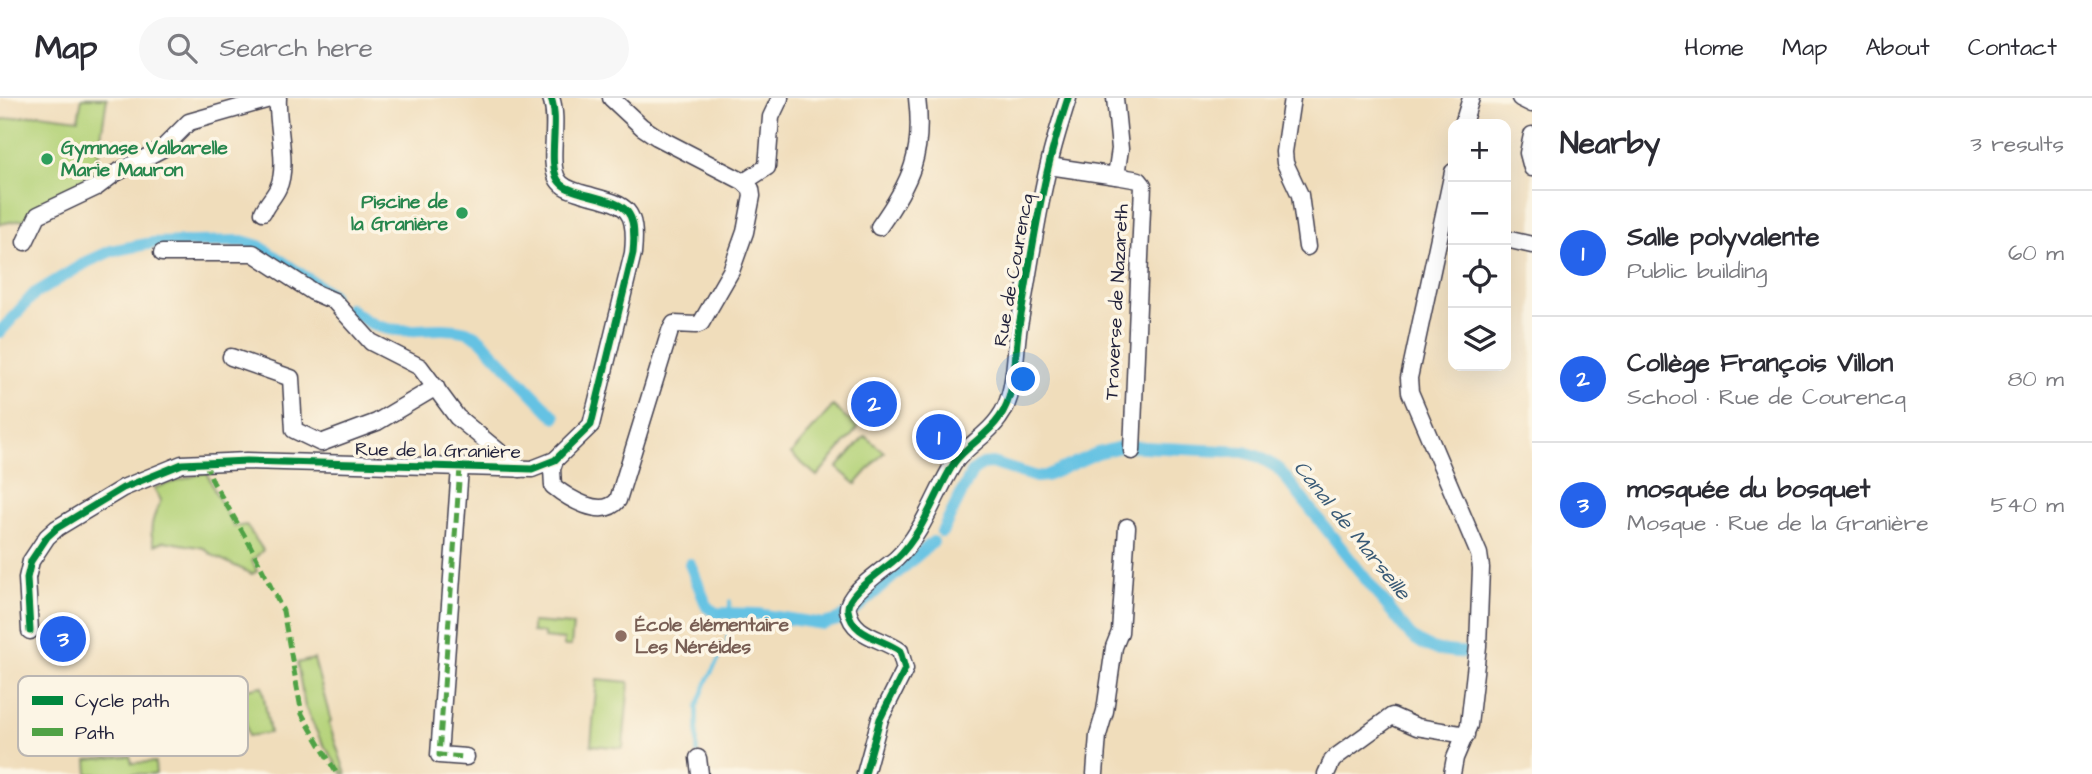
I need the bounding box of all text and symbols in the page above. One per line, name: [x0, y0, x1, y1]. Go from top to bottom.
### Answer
search box: [139, 17, 629, 80]
text: Map: [35, 25, 97, 71]
icon: search: [163, 29, 201, 67]
text: Search here: [219, 30, 373, 66]
text: Home: [1684, 31, 1744, 65]
text: Map: [1782, 31, 1827, 65]
text: About: [1865, 31, 1930, 65]
text: Contact: [1968, 31, 2057, 65]
map controls: [1448, 119, 1511, 371]
button: +: [1448, 119, 1511, 182]
text: Nearby: [1560, 123, 1660, 165]
text: 3 results: [1970, 128, 2064, 160]
place label: Gymnase Valbarelle Marie Mauron: [61, 135, 229, 184]
marker: Gymnase Valbarelle Marie Mauron: [39, 151, 55, 167]
button: −: [1448, 182, 1511, 245]
place label: Piscine de la Granière: [351, 189, 449, 238]
street label: Rue de Courencq: [987, 191, 1041, 348]
street label: Traverse de Nazareth: [1098, 203, 1136, 401]
marker: Piscine de la Granière: [454, 205, 470, 221]
text: Salle polyvalente: [1627, 219, 1820, 255]
text: 1: [1582, 237, 1584, 269]
text: 60 m: [2008, 237, 2064, 269]
button: locate: [1448, 245, 1511, 308]
text: Public building: [1627, 255, 1767, 287]
button: layers: [1448, 308, 1511, 371]
text: Collège François Villon: [1627, 345, 1893, 381]
your location: [1006, 362, 1040, 396]
text: 2: [1576, 363, 1590, 395]
text: 80 m: [2007, 363, 2064, 395]
pin: 2: [851, 378, 897, 430]
text: School · Rue de Courencq: [1627, 381, 1906, 413]
pin: 1: [916, 411, 962, 463]
street label: Rue de la Granière: [355, 436, 521, 466]
water label: Canal de Marseille: [1287, 454, 1418, 607]
text: mosquée du bosquet: [1627, 471, 1870, 507]
text: 3: [1577, 489, 1589, 521]
text: 540 m: [1990, 489, 2064, 521]
text: Mosque · Rue de la Granière: [1627, 507, 1929, 539]
place label: École élémentaire Les Néréides: [635, 612, 790, 661]
pin: 3: [40, 613, 86, 665]
marker: École élémentaire Les Néréides: [613, 628, 629, 644]
legend: [18, 676, 248, 756]
text: Cycle path: [75, 688, 170, 716]
text: Path: [75, 720, 114, 747]

